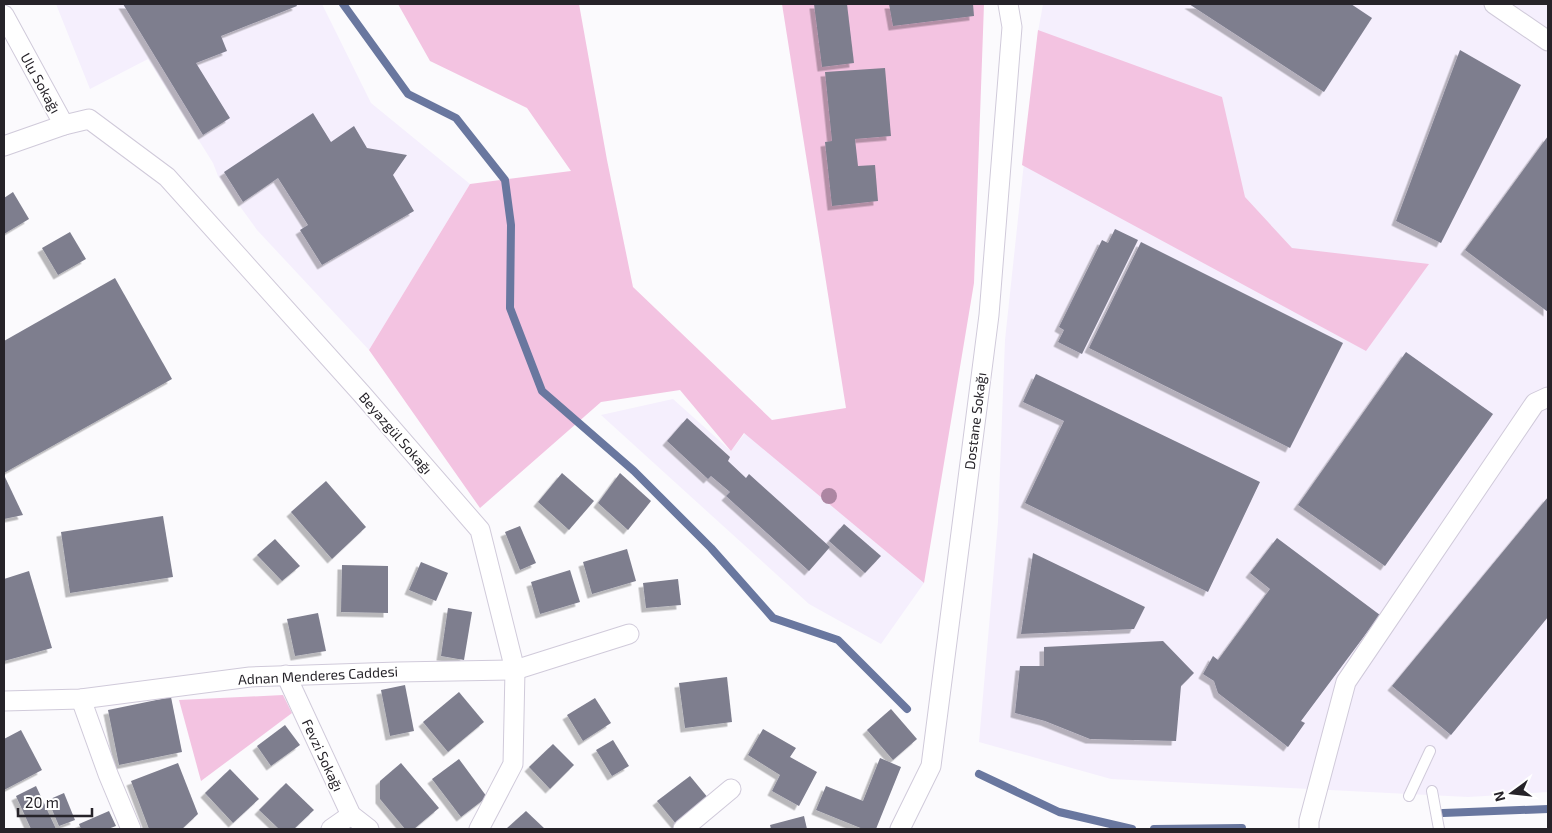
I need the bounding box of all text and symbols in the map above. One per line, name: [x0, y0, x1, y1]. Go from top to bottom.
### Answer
street label: Ulu Sokağı: [17, 50, 65, 116]
street label: Dostane Sokağı: [961, 371, 989, 471]
street label: Beyazgül Sokağı: [356, 389, 436, 477]
street label: Adnan Menderes Caddesi: [238, 662, 398, 688]
street label: Fevzi Sokağı: [299, 716, 347, 794]
north arrow: [1487, 768, 1537, 818]
scale bar: [18, 786, 91, 818]
text: N: [1489, 789, 1508, 804]
text: 20 m: [25, 793, 59, 811]

